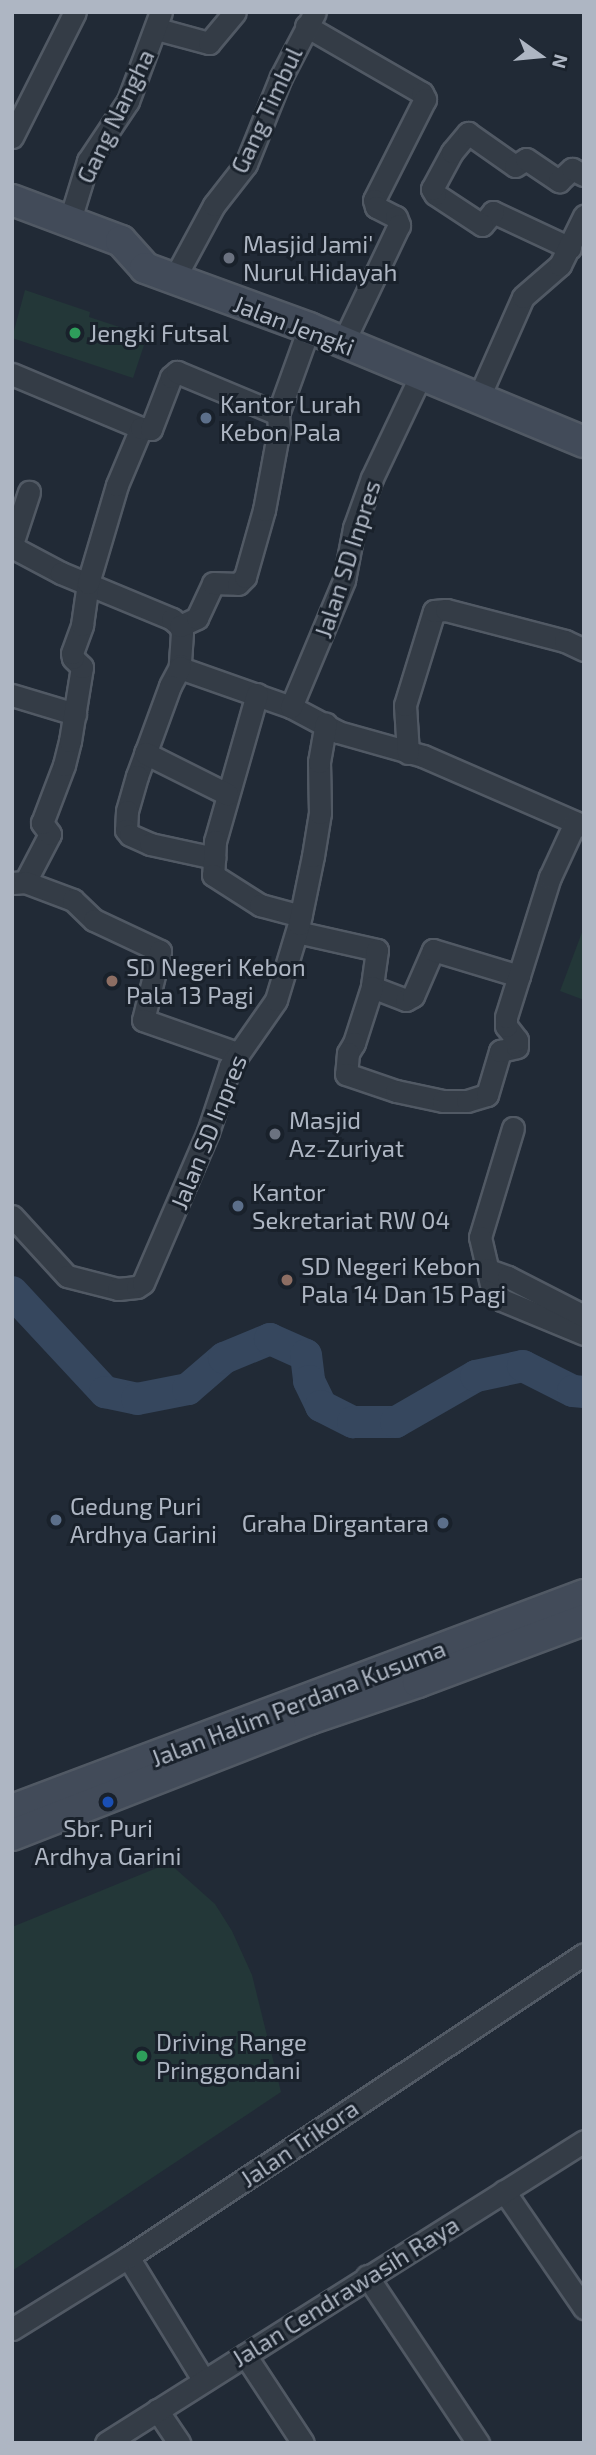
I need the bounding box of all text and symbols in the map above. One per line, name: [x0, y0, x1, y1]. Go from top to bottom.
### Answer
north arrow: [505, 21, 575, 91]
street label: Gang Timbul: [224, 42, 308, 178]
street label: Gang Nangha: [70, 44, 160, 188]
text: N: [548, 52, 574, 71]
place label: Masjid Jami' Nurul Hidayah: [243, 230, 398, 286]
marker: Masjid Jami' Nurul Hidayah: [221, 250, 237, 266]
street label: Jalan Jengki: [229, 289, 359, 361]
place label: Jengki Futsal: [89, 319, 229, 347]
marker: Jengki Futsal: [67, 325, 83, 341]
place label: Kantor Lurah Kebon Pala: [220, 390, 362, 446]
marker: Kantor Lurah Kebon Pala: [198, 410, 214, 426]
street label: Jalan SD Inpres: [308, 476, 386, 642]
place label: SD Negeri Kebon Pala 13 Pagi: [126, 953, 306, 1009]
marker: SD Negeri Kebon Pala 13 Pagi: [104, 973, 120, 989]
street label: Jalan SD Inpres: [164, 1050, 252, 1214]
place label: Masjid Az-Zuriyat: [289, 1106, 404, 1162]
marker: Masjid Az-Zuriyat: [267, 1126, 283, 1142]
place label: Kantor Sekretariat RW 04: [252, 1178, 451, 1234]
marker: Kantor Sekretariat RW 04: [230, 1198, 246, 1214]
place label: SD Negeri Kebon Pala 14 Dan 15 Pagi: [301, 1252, 506, 1308]
marker: SD Negeri Kebon Pala 14 Dan 15 Pagi: [279, 1272, 295, 1288]
place label: Gedung Puri Ardhya Garini: [70, 1492, 217, 1548]
place label: Graha Dirgantara: [242, 1509, 429, 1537]
marker: Gedung Puri Ardhya Garini: [48, 1512, 64, 1528]
marker: Graha Dirgantara: [435, 1515, 451, 1531]
street label: Jalan Halim Perdana Kusuma: [147, 1633, 449, 1773]
marker: Sbr. Puri Ardhya Garini: [100, 1794, 116, 1810]
place label: Sbr. Puri Ardhya Garini: [35, 1814, 181, 1870]
place label: Driving Range Pringgondani: [156, 2028, 307, 2084]
marker: Driving Range Pringgondani: [134, 2048, 150, 2064]
street label: Jalan Trikora: [234, 2093, 364, 2193]
street label: Jalan Cendrawasih Raya: [226, 2209, 464, 2373]

